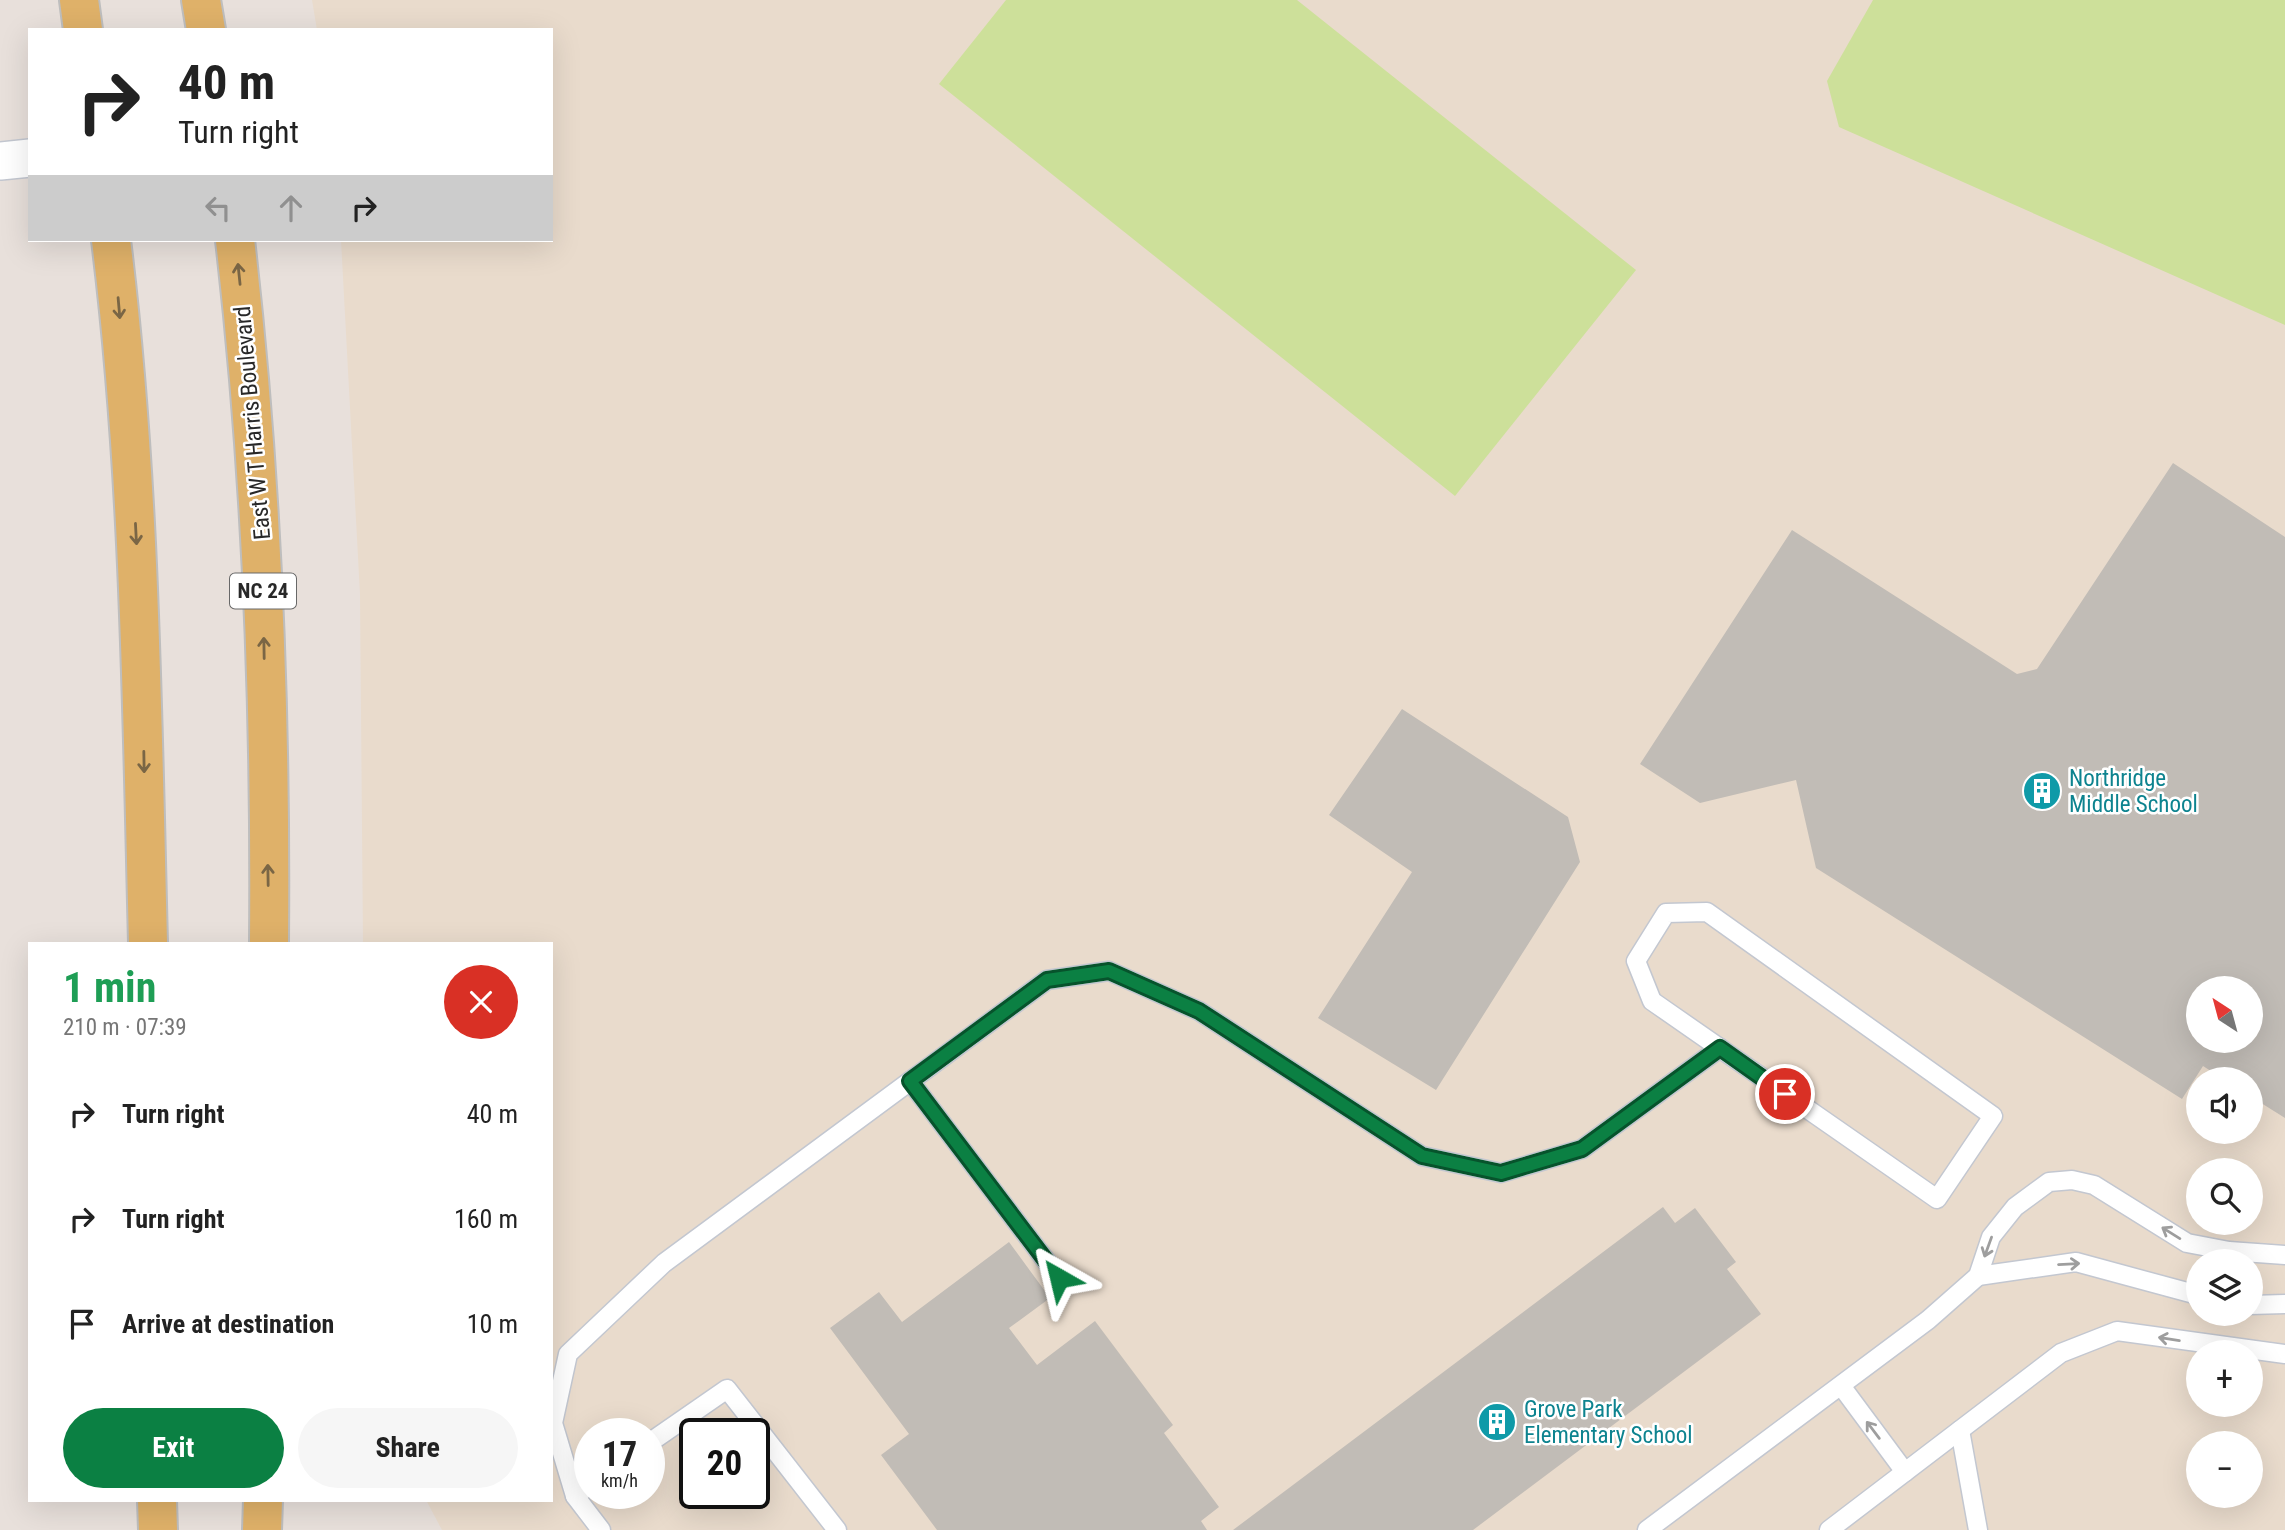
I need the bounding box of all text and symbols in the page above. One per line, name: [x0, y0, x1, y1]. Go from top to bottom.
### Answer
text: 40 m: [178, 54, 275, 111]
icon: right: [63, 56, 154, 147]
text: Turn right: [178, 113, 299, 151]
icon: left: [199, 189, 237, 227]
icon: ahead: [272, 189, 310, 227]
icon: right: [345, 189, 383, 227]
one-way arrow: [233, 263, 246, 286]
one-way arrow: [113, 296, 126, 318]
street label: East W T Harris Boulevard: [229, 305, 276, 541]
one-way arrow: [129, 523, 142, 546]
road number: NC 24: [230, 574, 296, 608]
one-way arrow: [257, 636, 271, 659]
one-way arrow: [137, 750, 150, 773]
place label: Northridge Middle School: [2069, 765, 2198, 818]
building icon: Northridge Middle School: [2021, 770, 2063, 812]
one-way arrow: [261, 864, 275, 887]
text: 1 min: [63, 963, 156, 1012]
button: close: [444, 965, 518, 1039]
north arrow: [2186, 976, 2263, 1054]
map controls: [2186, 976, 2263, 1508]
text: 210 m · 07:39: [63, 1014, 187, 1041]
pin: [1755, 1064, 1815, 1124]
button: sound: [2186, 1067, 2263, 1144]
icon: arrive: [1766, 1075, 1804, 1113]
icon: right: [63, 1095, 101, 1133]
text: Turn right: [122, 1099, 224, 1129]
text: 40 m: [467, 1099, 518, 1129]
button: search: [2186, 1158, 2263, 1235]
icon: right: [63, 1200, 101, 1238]
text: Turn right: [122, 1204, 224, 1234]
text: 160 m: [454, 1204, 518, 1234]
one-way arrow: [2162, 1226, 2182, 1240]
one-way arrow: [1981, 1235, 1993, 1257]
position arrow: [1022, 1241, 1096, 1315]
button: layers: [2186, 1249, 2263, 1326]
one-way arrow: [2058, 1257, 2081, 1270]
icon: arrive: [63, 1305, 101, 1343]
text: Arrive at destination: [122, 1309, 334, 1339]
text: 10 m: [467, 1309, 518, 1339]
one-way arrow: [2158, 1332, 2181, 1345]
button: +: [2186, 1340, 2263, 1417]
place label: Grove Park Elementary School: [1524, 1396, 1693, 1449]
building icon: Grove Park Elementary School: [1476, 1401, 1518, 1443]
button: Exit: [63, 1408, 284, 1488]
button: Share: [298, 1408, 518, 1488]
speed limit sign: 20: [679, 1418, 770, 1509]
one-way arrow: [1866, 1421, 1881, 1439]
button: −: [2186, 1431, 2263, 1508]
text: 17: [602, 1434, 637, 1475]
text: km/h: [601, 1470, 638, 1491]

